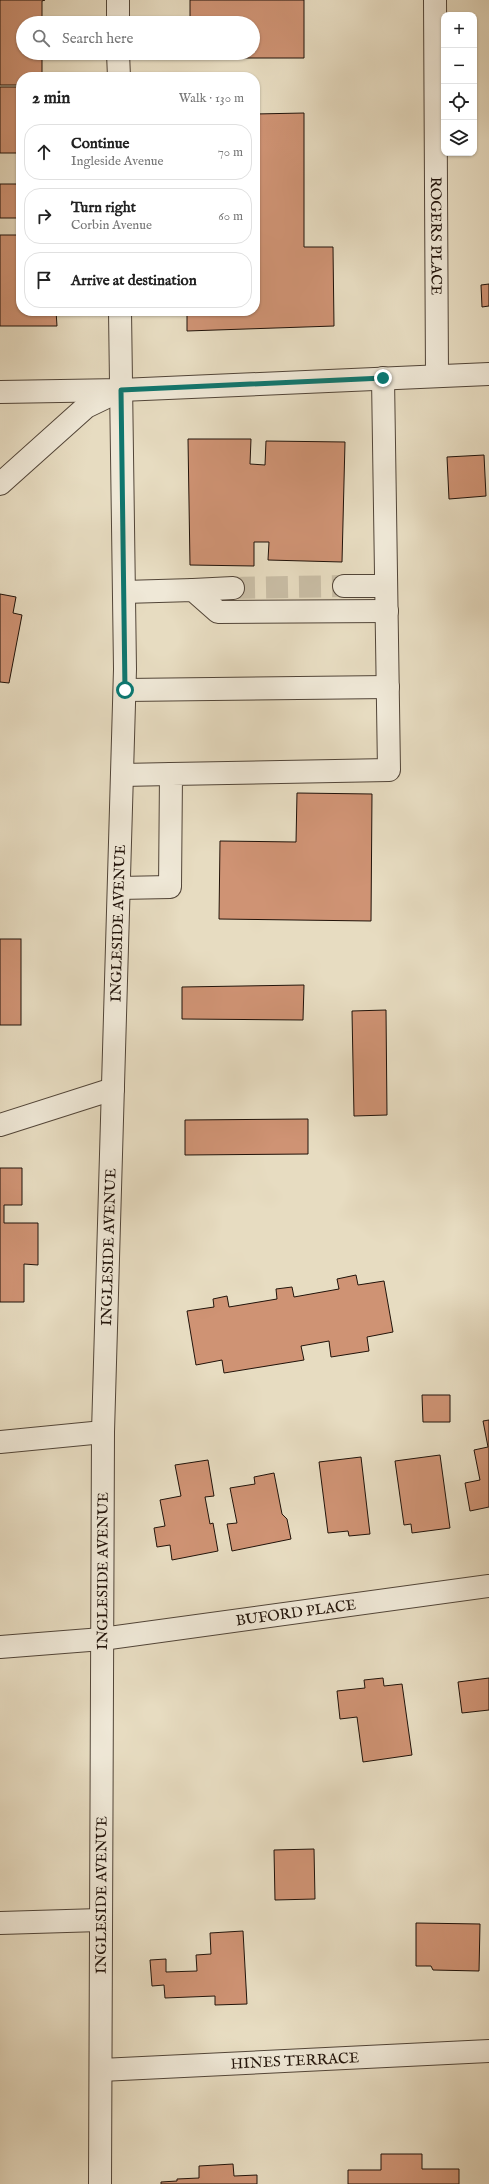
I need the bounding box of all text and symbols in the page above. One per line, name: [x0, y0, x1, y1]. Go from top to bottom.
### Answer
map controls: [441, 12, 477, 156]
button: +: [441, 12, 477, 48]
search box: [16, 16, 260, 60]
icon: search: [30, 27, 52, 49]
text: Search here: [62, 29, 133, 48]
button: −: [441, 48, 477, 84]
button: locate: [441, 84, 477, 120]
text: 2 min: [32, 88, 70, 109]
text: Walk · 130 m: [179, 90, 244, 107]
button: layers: [441, 120, 477, 156]
text: Continue: [71, 134, 129, 153]
icon: ahead: [33, 141, 55, 163]
text: 70 m: [218, 144, 243, 161]
text: Ingleside Avenue: [71, 153, 164, 170]
street label: ROGERS PLACE: [426, 177, 446, 295]
text: Turn right: [71, 198, 136, 217]
icon: right: [33, 205, 55, 227]
text: 60 m: [218, 208, 243, 225]
text: Corbin Avenue: [71, 217, 152, 234]
icon: arrive: [33, 269, 55, 291]
text: Arrive at destination: [71, 271, 197, 290]
route end: [374, 369, 392, 387]
route start: [116, 681, 134, 699]
street label: INGLESIDE AVENUE: [106, 844, 130, 1002]
street label: INGLESIDE AVENUE: [97, 1168, 121, 1326]
street label: INGLESIDE AVENUE: [93, 1492, 113, 1650]
street label: BUFORD PLACE: [235, 1595, 357, 1631]
street label: INGLESIDE AVENUE: [92, 1816, 111, 1974]
street label: HINES TERRACE: [230, 2048, 360, 2074]

